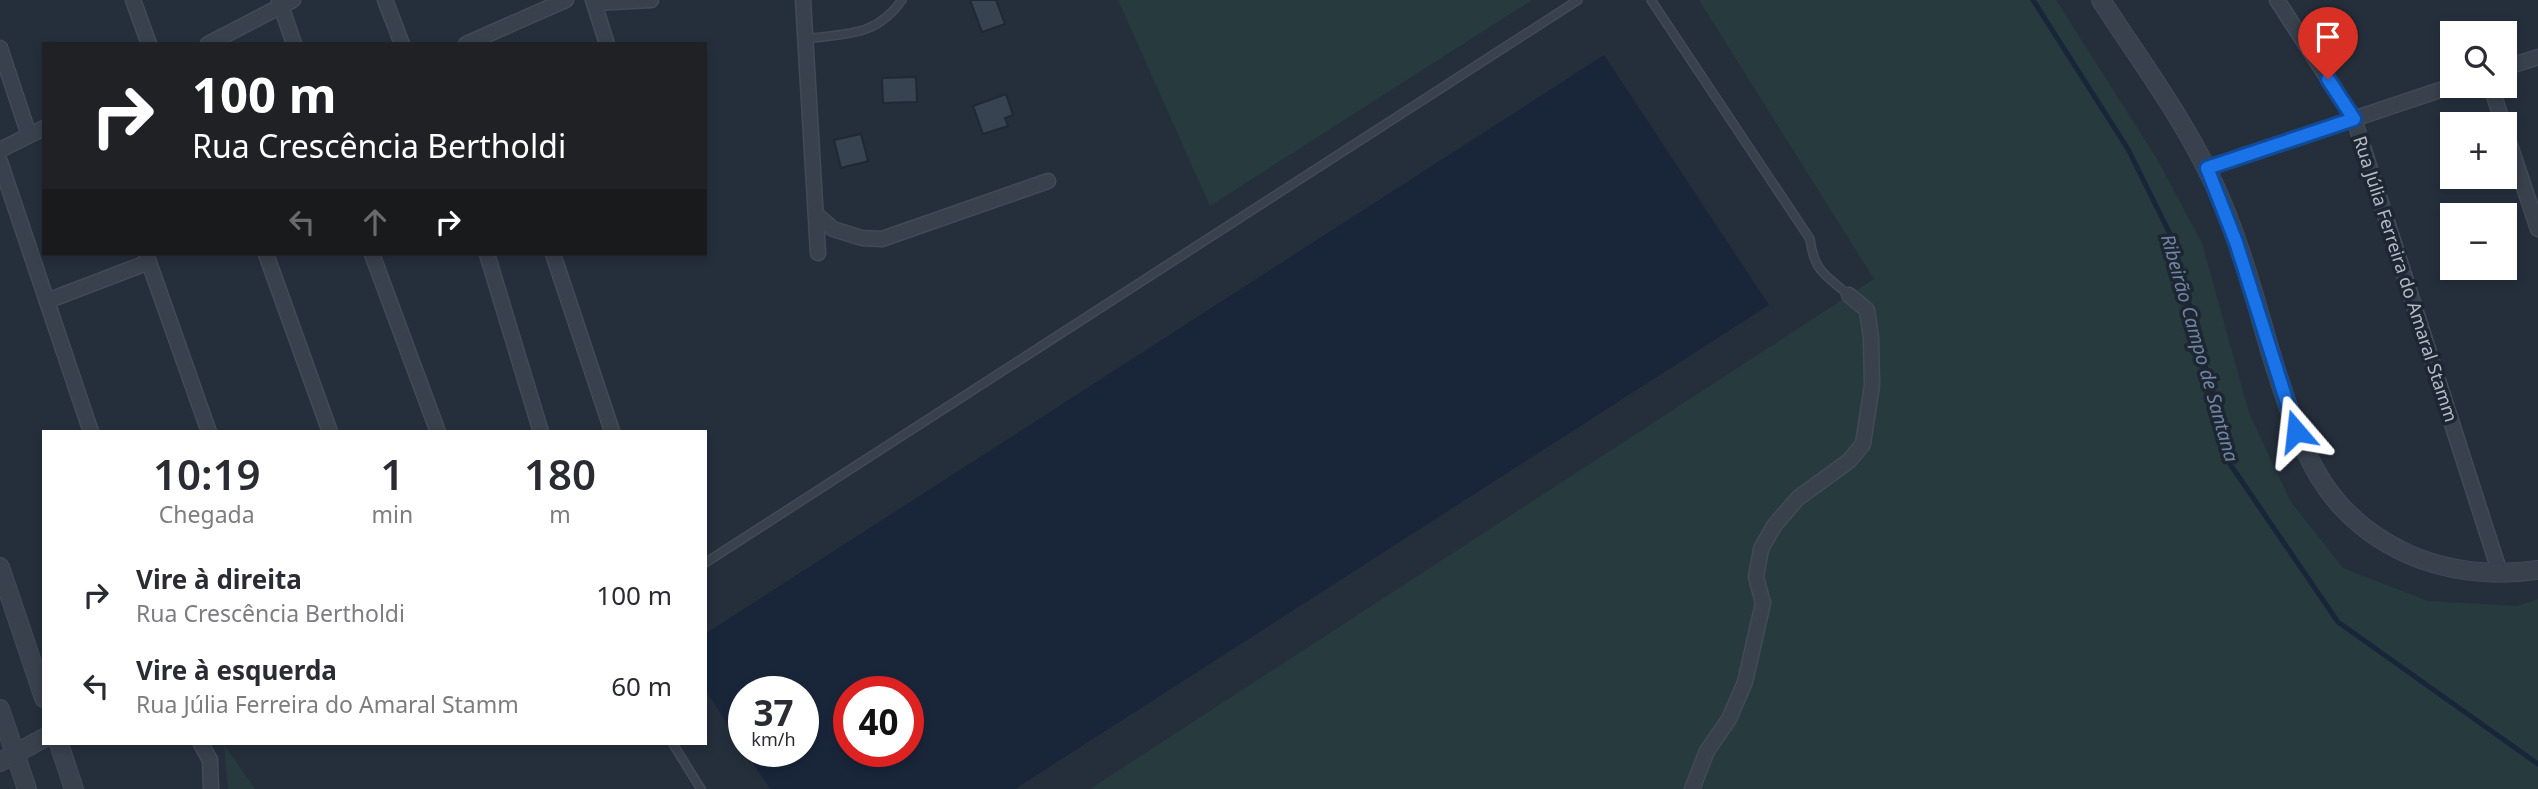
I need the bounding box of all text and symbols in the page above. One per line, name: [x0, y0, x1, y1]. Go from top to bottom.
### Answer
pin: [2298, 7, 2358, 79]
icon: arrive: [2309, 18, 2347, 56]
map controls: [2440, 21, 2517, 280]
button: search: [2440, 21, 2517, 98]
text: 100 m: [192, 61, 337, 127]
icon: right: [77, 70, 168, 161]
button: +: [2440, 112, 2517, 189]
text: Rua Crescência Bertholdi: [192, 124, 566, 167]
street label: Rua Júlia Ferreira do Amaral Stamm: [2348, 133, 2464, 425]
icon: left: [283, 203, 321, 241]
icon: ahead: [356, 203, 394, 241]
icon: right: [429, 203, 467, 241]
button: −: [2440, 203, 2517, 280]
water label: Ribeirão Campo de Santana: [2155, 231, 2245, 465]
position arrow: [2259, 394, 2333, 468]
text: 10:19: [153, 445, 261, 502]
text: 1: [380, 445, 404, 502]
text: 180: [524, 445, 596, 502]
text: Chegada: [159, 498, 255, 530]
text: min: [371, 498, 413, 530]
text: m: [549, 498, 571, 530]
text: Vire à direita: [136, 561, 302, 597]
icon: right: [77, 576, 115, 614]
text: 100 m: [596, 577, 672, 613]
text: Rua Crescência Bertholdi: [136, 597, 405, 629]
text: Vire à esquerda: [136, 652, 337, 688]
icon: left: [77, 667, 115, 705]
text: 60 m: [611, 668, 672, 704]
speed limit sign: 40: [833, 676, 924, 767]
text: Rua Júlia Ferreira do Amaral Stamm: [136, 688, 519, 720]
text: 37: [753, 689, 794, 736]
text: km/h: [751, 727, 796, 751]

